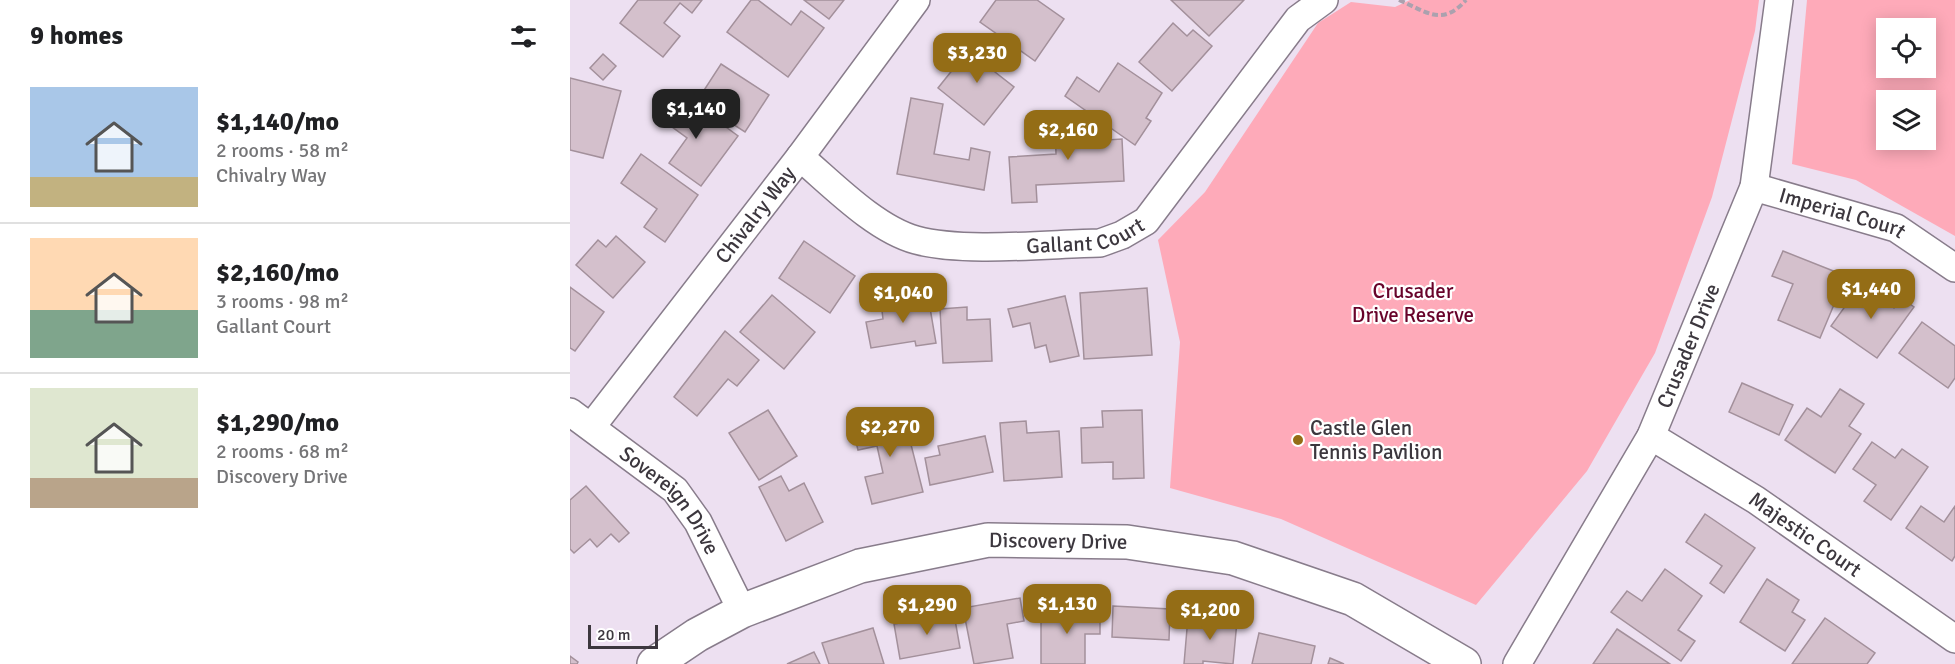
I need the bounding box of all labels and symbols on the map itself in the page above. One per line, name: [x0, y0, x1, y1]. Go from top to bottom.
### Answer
pin: $3,230: [928, 33, 1026, 84]
pin: $1,140: [647, 89, 745, 140]
pin: $2,160: [1019, 110, 1117, 161]
street label: Chivalry Way: [710, 161, 801, 269]
street label: Imperial Court: [1776, 182, 1911, 244]
street label: Gallant Court: [1026, 212, 1149, 259]
pin: $1,440: [1822, 269, 1920, 320]
pin: $1,040: [854, 273, 952, 324]
park label: Crusader Drive Reserve: [1352, 278, 1474, 328]
street label: Crusader Drive: [1651, 280, 1726, 412]
pin: $2,270: [841, 407, 939, 458]
place label: Castle Glen Tennis Pavilion: [1310, 415, 1442, 465]
marker: Castle Glen Tennis Pavilion: [1291, 433, 1305, 447]
street label: Sovereign Drive: [614, 440, 725, 559]
street label: Majestic Court: [1744, 486, 1867, 583]
street label: Discovery Drive: [989, 527, 1128, 555]
pin: $1,130: [1018, 584, 1116, 635]
pin: $1,290: [878, 585, 976, 636]
pin: $1,200: [1161, 590, 1259, 641]
scale bar: [588, 622, 658, 650]

